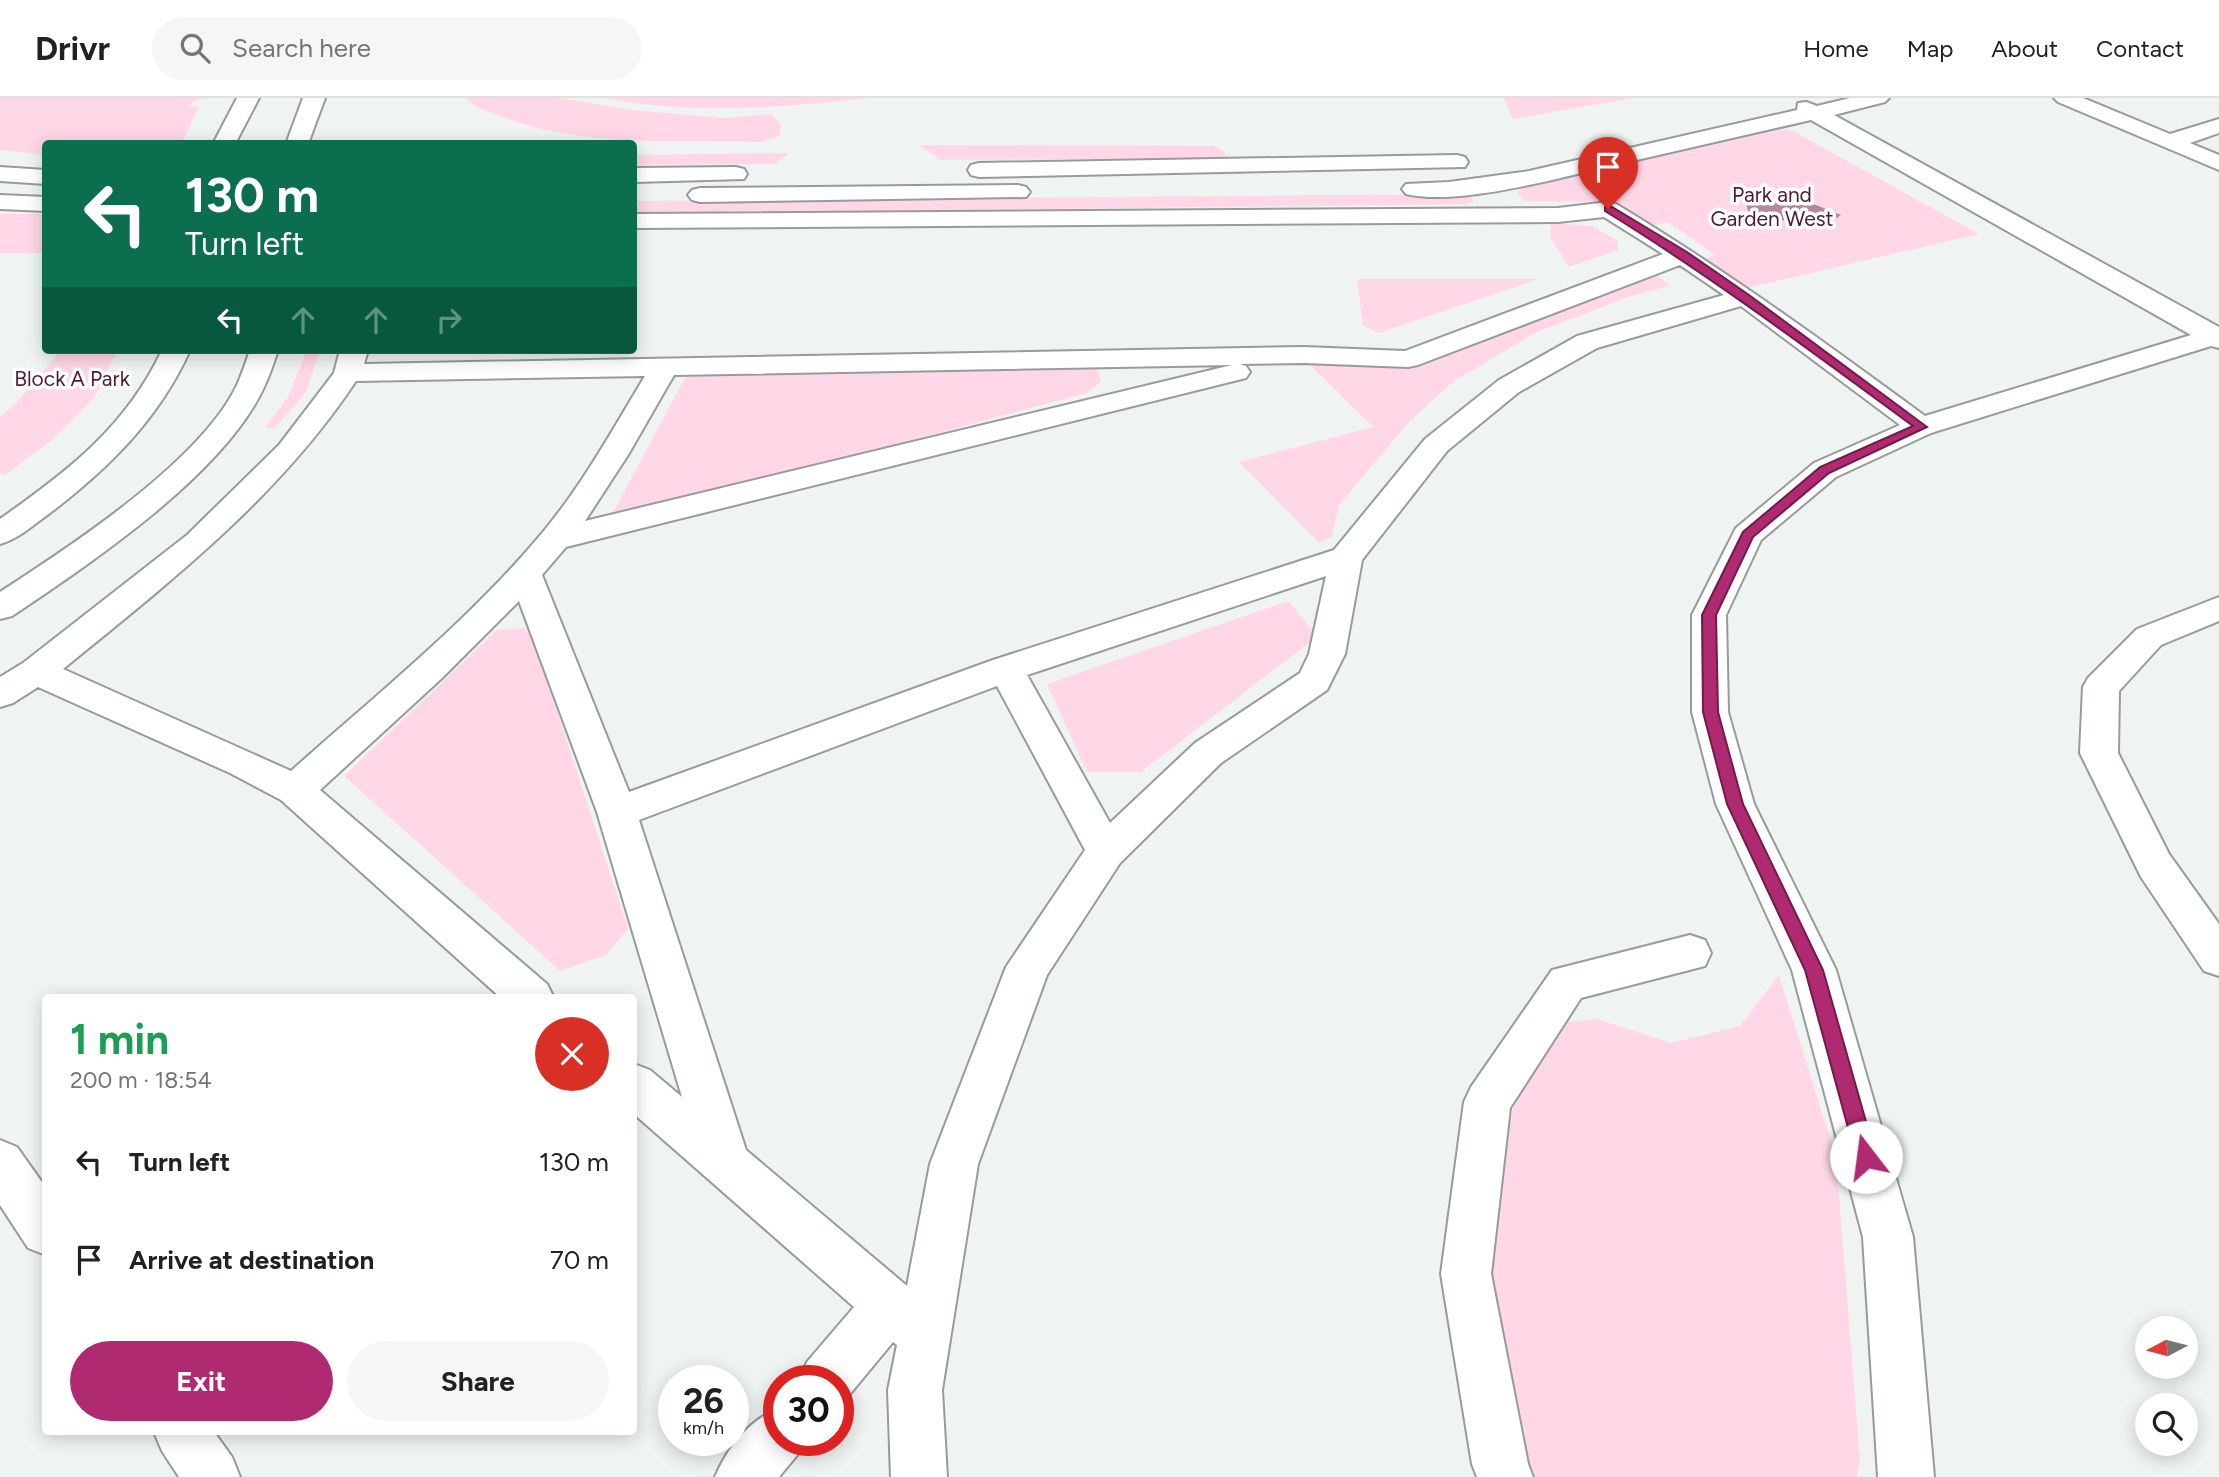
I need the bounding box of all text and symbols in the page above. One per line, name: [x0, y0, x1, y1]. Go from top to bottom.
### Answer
search box: [152, 17, 642, 80]
text: Drivr: [35, 29, 110, 68]
icon: search: [176, 29, 214, 67]
text: Search here: [232, 32, 371, 64]
text: Home: [1803, 34, 1869, 63]
text: Map: [1907, 34, 1953, 63]
text: About: [1991, 34, 2058, 63]
text: Contact: [2096, 34, 2184, 63]
pin: [1578, 137, 1638, 209]
icon: arrive: [1589, 148, 1627, 186]
text: 130 m: [185, 165, 319, 224]
icon: left: [70, 168, 161, 259]
park label: Park and Garden West: [1711, 182, 1834, 231]
text: Turn left: [185, 225, 304, 263]
icon: left: [211, 301, 249, 339]
icon: ahead: [284, 301, 322, 339]
icon: ahead: [357, 301, 395, 339]
icon: right: [430, 301, 468, 339]
park label: Block A Park: [14, 366, 131, 391]
text: 1 min: [70, 1014, 169, 1065]
button: close: [535, 1017, 609, 1091]
text: 200 m · 18:54: [70, 1066, 212, 1094]
position arrow: [1829, 1120, 1903, 1194]
icon: left: [70, 1143, 108, 1181]
text: Turn left: [129, 1146, 230, 1178]
text: 130 m: [539, 1146, 609, 1178]
icon: arrive: [70, 1241, 108, 1279]
text: Arrive at destination: [129, 1244, 374, 1276]
text: 70 m: [550, 1244, 609, 1276]
north arrow: [2135, 1316, 2198, 1379]
map controls: [2135, 1316, 2198, 1456]
button: Exit: [70, 1341, 333, 1421]
button: Share: [347, 1341, 609, 1421]
speed limit sign: 30: [763, 1365, 854, 1456]
text: 26: [683, 1380, 724, 1422]
button: search: [2135, 1393, 2198, 1456]
text: km/h: [683, 1417, 724, 1439]

